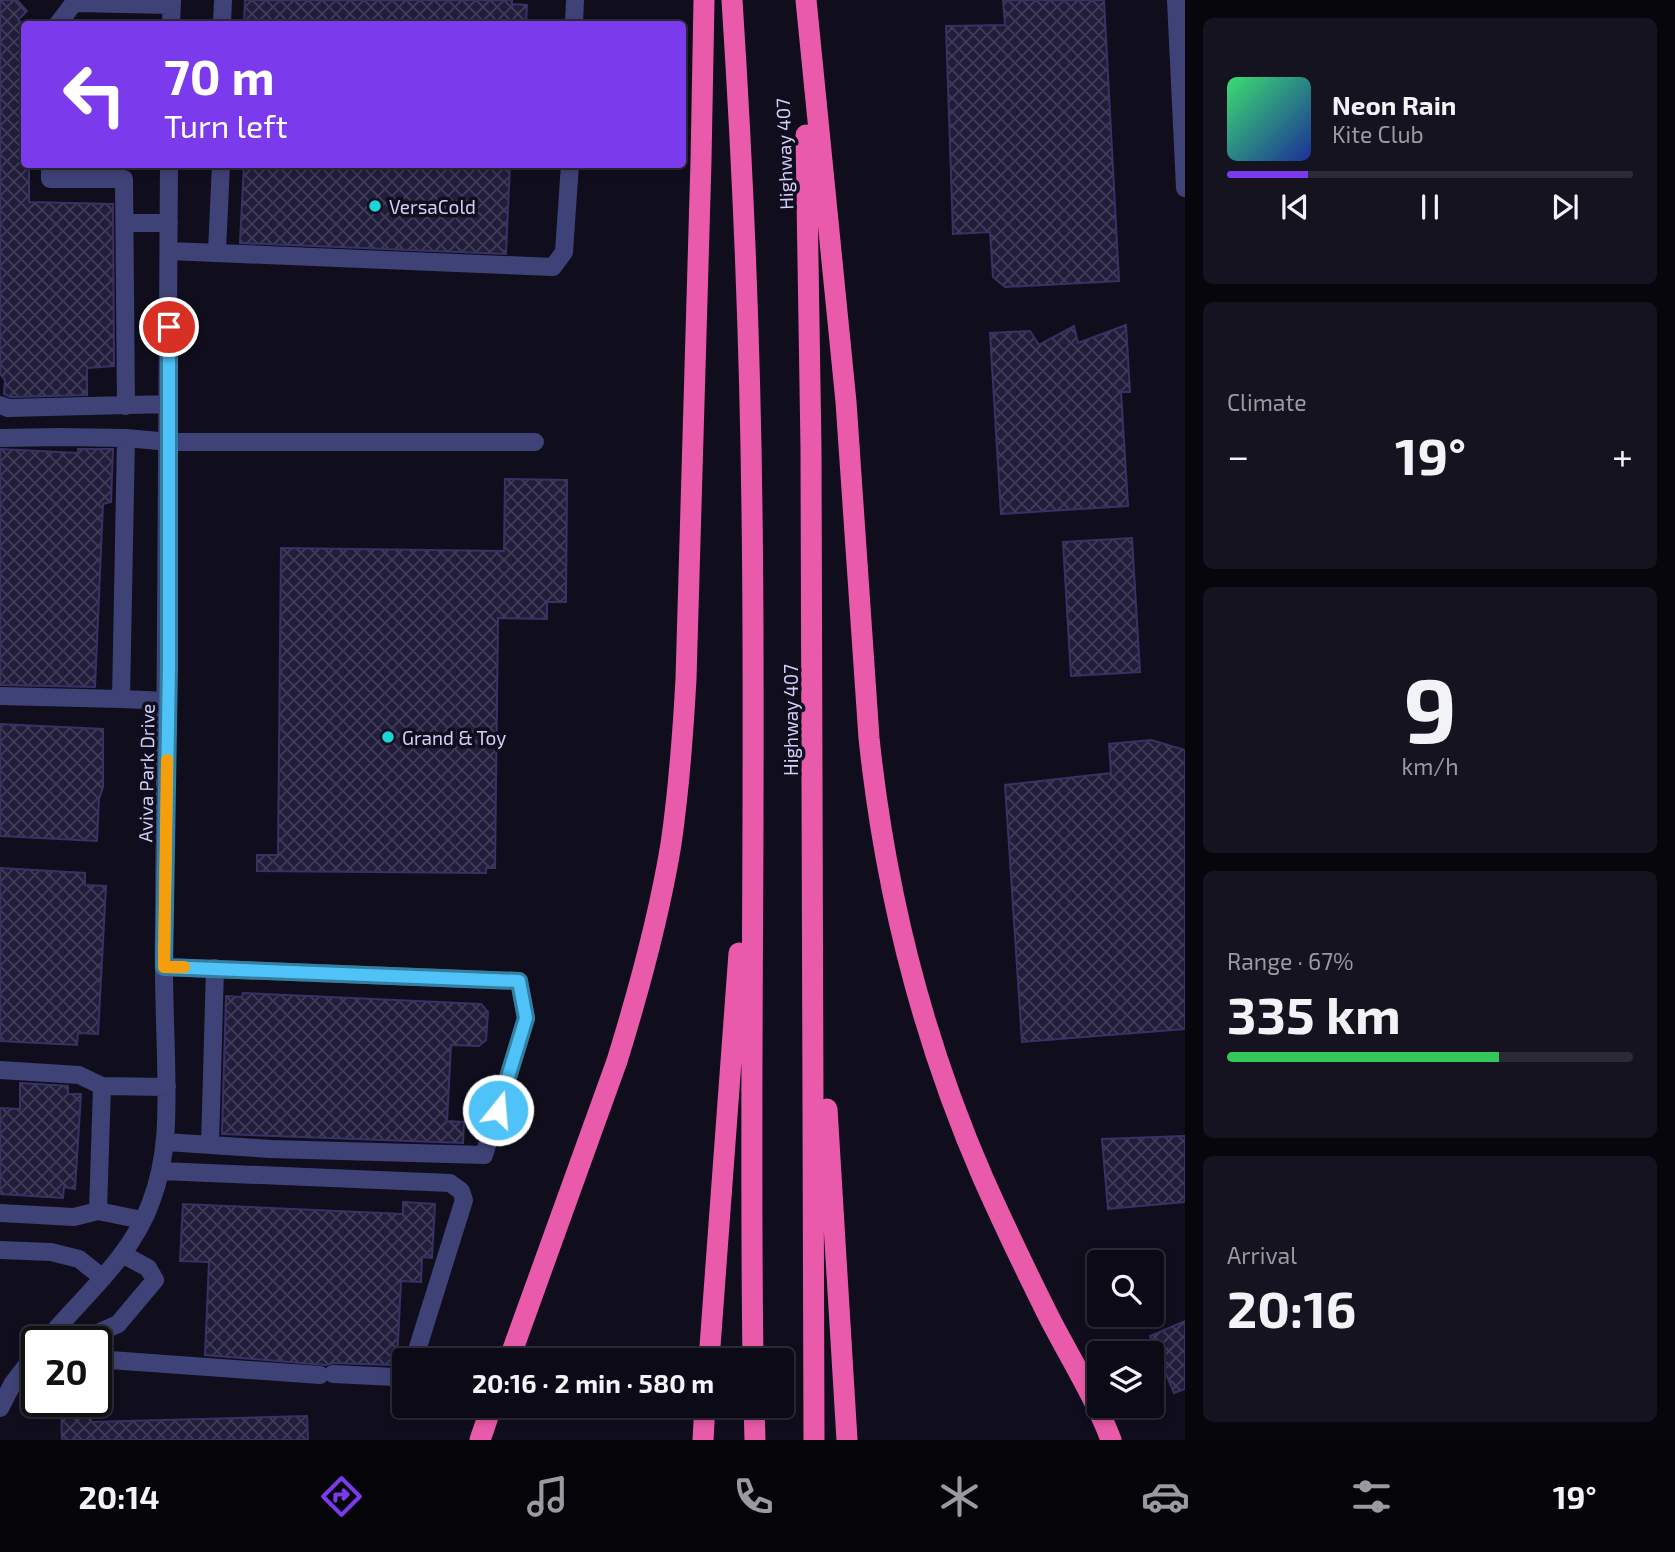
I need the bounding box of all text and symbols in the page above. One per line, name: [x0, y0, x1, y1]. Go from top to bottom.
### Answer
text: 70 m: [164, 46, 275, 105]
icon: left: [49, 49, 140, 140]
text: Neon Rain: [1332, 89, 1456, 120]
street label: Highway 407: [771, 97, 797, 210]
text: Turn left: [164, 106, 288, 144]
text: Kite Club: [1332, 120, 1424, 148]
icon: previous: [1276, 188, 1314, 226]
icon: pause: [1411, 188, 1449, 226]
icon: next: [1546, 188, 1584, 226]
place label: VersaCold: [389, 195, 476, 218]
marker: VersaCold: [367, 198, 383, 214]
pin: [139, 297, 199, 357]
icon: arrive: [150, 308, 188, 346]
text: Climate: [1227, 388, 1307, 416]
text: 19°: [1395, 423, 1466, 485]
text: −: [1227, 432, 1249, 478]
text: +: [1612, 432, 1633, 478]
text: 9: [1403, 652, 1457, 761]
street label: Highway 407: [779, 664, 802, 776]
street label: Aviva Park Drive: [133, 703, 159, 843]
place label: Grand & Toy: [402, 726, 506, 749]
marker: Grand & Toy: [380, 729, 396, 745]
text: km/h: [1401, 752, 1459, 780]
text: Range · 67%: [1227, 947, 1353, 975]
text: 335 km: [1227, 982, 1401, 1044]
position arrow: [461, 1073, 535, 1147]
text: Arrival: [1227, 1241, 1297, 1269]
map controls: [1087, 1250, 1164, 1418]
button: search: [1087, 1250, 1164, 1327]
text: 20:16: [1227, 1276, 1357, 1338]
speed limit sign: 20: [21, 1326, 112, 1417]
button: layers: [1087, 1341, 1164, 1418]
text: 20:16 · 2 min · 580 m: [472, 1367, 714, 1398]
icon: directions: [317, 1472, 366, 1521]
icon: music: [523, 1472, 572, 1521]
icon: phone: [729, 1472, 778, 1521]
icon: climate: [935, 1472, 984, 1521]
icon: car: [1141, 1472, 1190, 1521]
icon: filters: [1347, 1472, 1396, 1521]
text: 20:14: [79, 1477, 160, 1515]
text: 19°: [1553, 1477, 1596, 1515]

